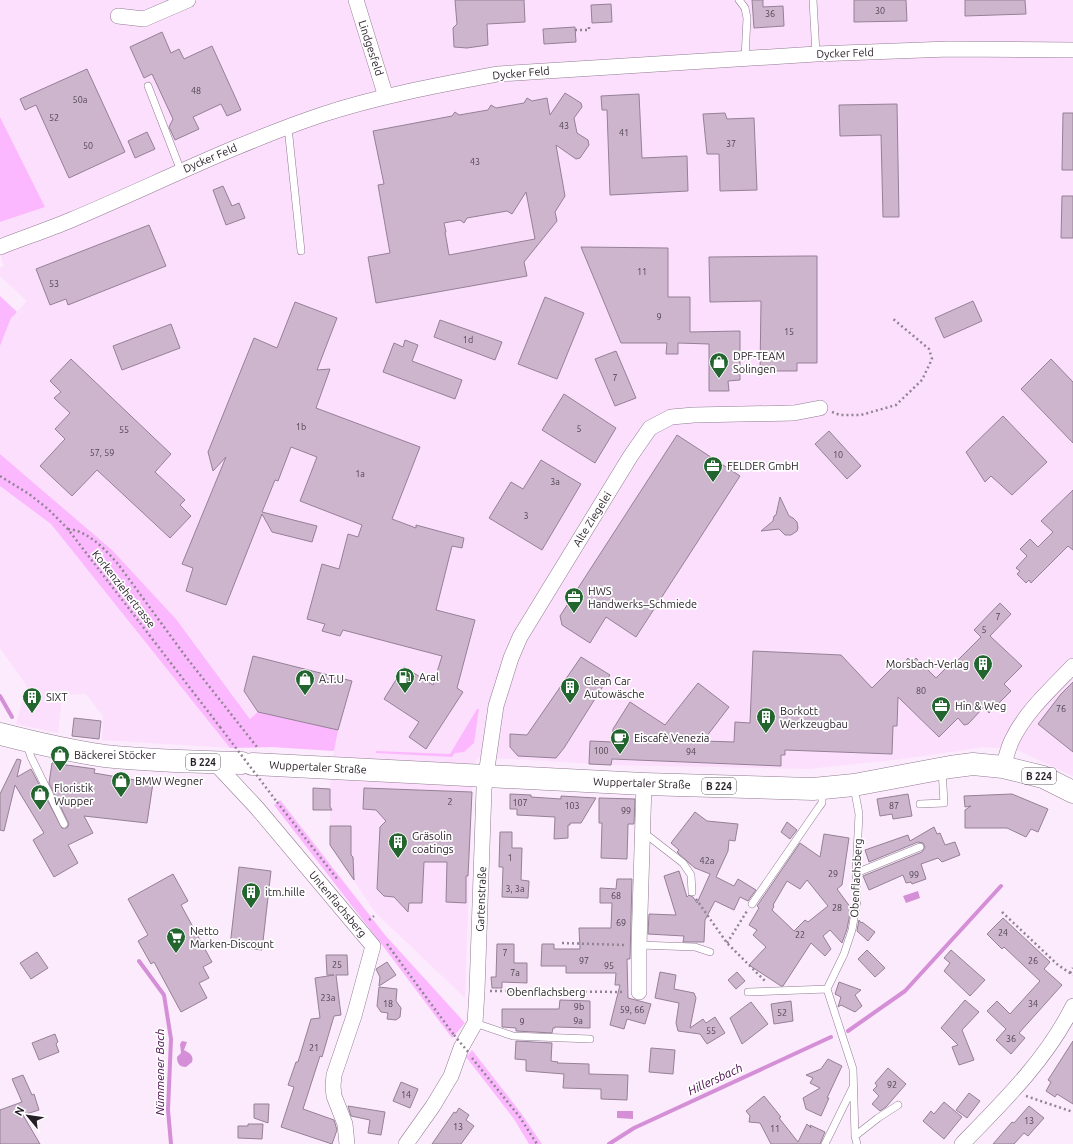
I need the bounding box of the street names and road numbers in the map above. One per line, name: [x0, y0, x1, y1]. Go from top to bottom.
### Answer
street label: Lindgesfeld: [356, 19, 386, 77]
street label: Dycker Feld: [816, 46, 874, 60]
street label: Dycker Feld: [492, 65, 550, 81]
street label: Dycker Feld: [181, 141, 239, 175]
street label: Alte Ziegelei: [570, 490, 614, 548]
street label: Korkenziehertrasse: [90, 548, 158, 630]
road number: B 224: [186, 754, 220, 770]
street label: Wuppertaler Straße: [269, 758, 367, 776]
road number: B 224: [1022, 768, 1056, 784]
street label: Wuppertaler Straße: [593, 775, 691, 791]
road number: B 224: [702, 778, 736, 794]
street label: Obenflachsberg: [848, 838, 864, 918]
street label: Gartenstraße: [474, 866, 488, 932]
street label: Untenflachsberg: [307, 869, 369, 939]
street label: Obenflachsberg: [506, 986, 586, 998]

